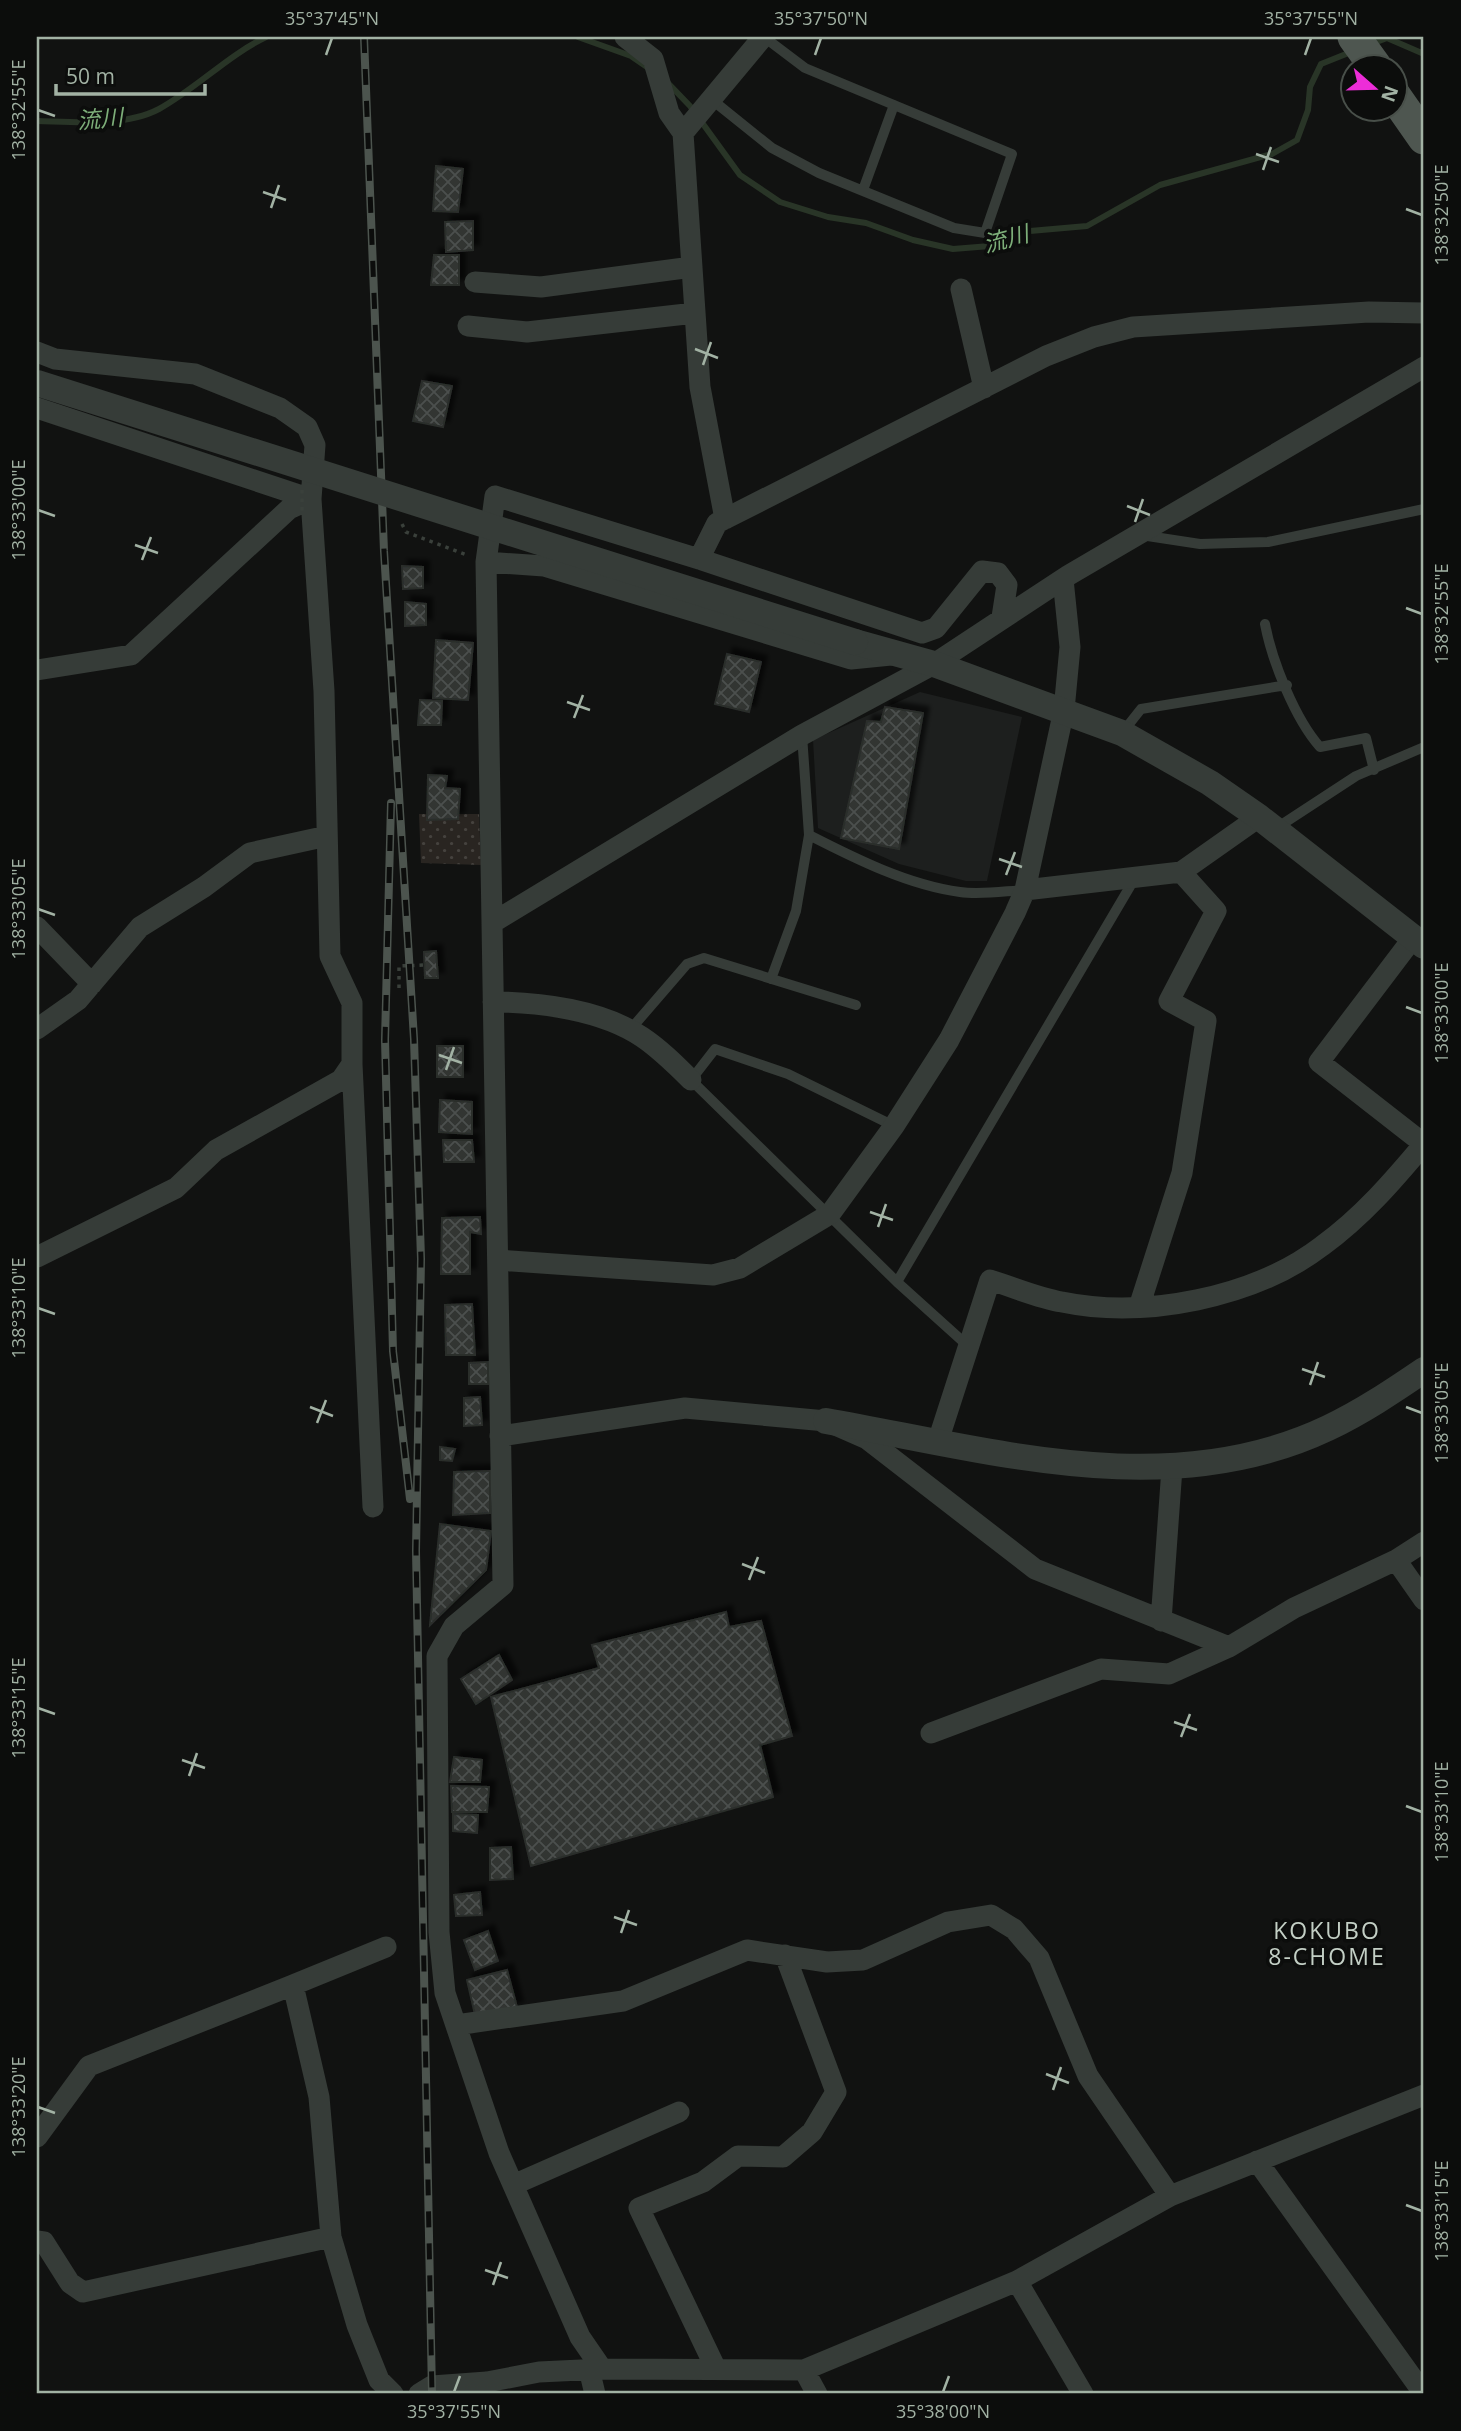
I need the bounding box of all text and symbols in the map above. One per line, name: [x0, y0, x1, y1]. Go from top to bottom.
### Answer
text: 35°37'45"N: [285, 6, 379, 30]
text: 35°37'50"N: [774, 6, 868, 30]
text: 35°37'55"N: [1264, 6, 1358, 30]
scale bar: [56, 52, 205, 96]
north arrow: [1338, 52, 1408, 122]
text: 138°32'55"E: [6, 60, 30, 160]
text: 50 m: [66, 62, 115, 90]
text: N: [1375, 82, 1405, 106]
water label: 流川: [76, 100, 127, 136]
text: 138°32'50"E: [1429, 165, 1453, 265]
water label: 流川: [979, 216, 1035, 259]
text: 138°33'00"E: [6, 460, 30, 560]
text: 138°32'55"E: [1429, 564, 1453, 664]
text: 138°33'05"E: [6, 859, 30, 959]
text: 138°33'00"E: [1429, 963, 1453, 1063]
text: 138°33'10"E: [6, 1258, 30, 1358]
text: 138°33'05"E: [1429, 1363, 1453, 1463]
text: 138°33'15"E: [6, 1658, 30, 1758]
text: 138°33'10"E: [1429, 1762, 1453, 1862]
district label: KOKUBO 8-CHOME: [1268, 1914, 1386, 1972]
text: 138°33'20"E: [6, 2057, 30, 2157]
text: 138°33'15"E: [1429, 2161, 1453, 2261]
text: 35°37'55"N: [407, 2399, 501, 2423]
text: 35°38'00"N: [896, 2399, 990, 2423]

